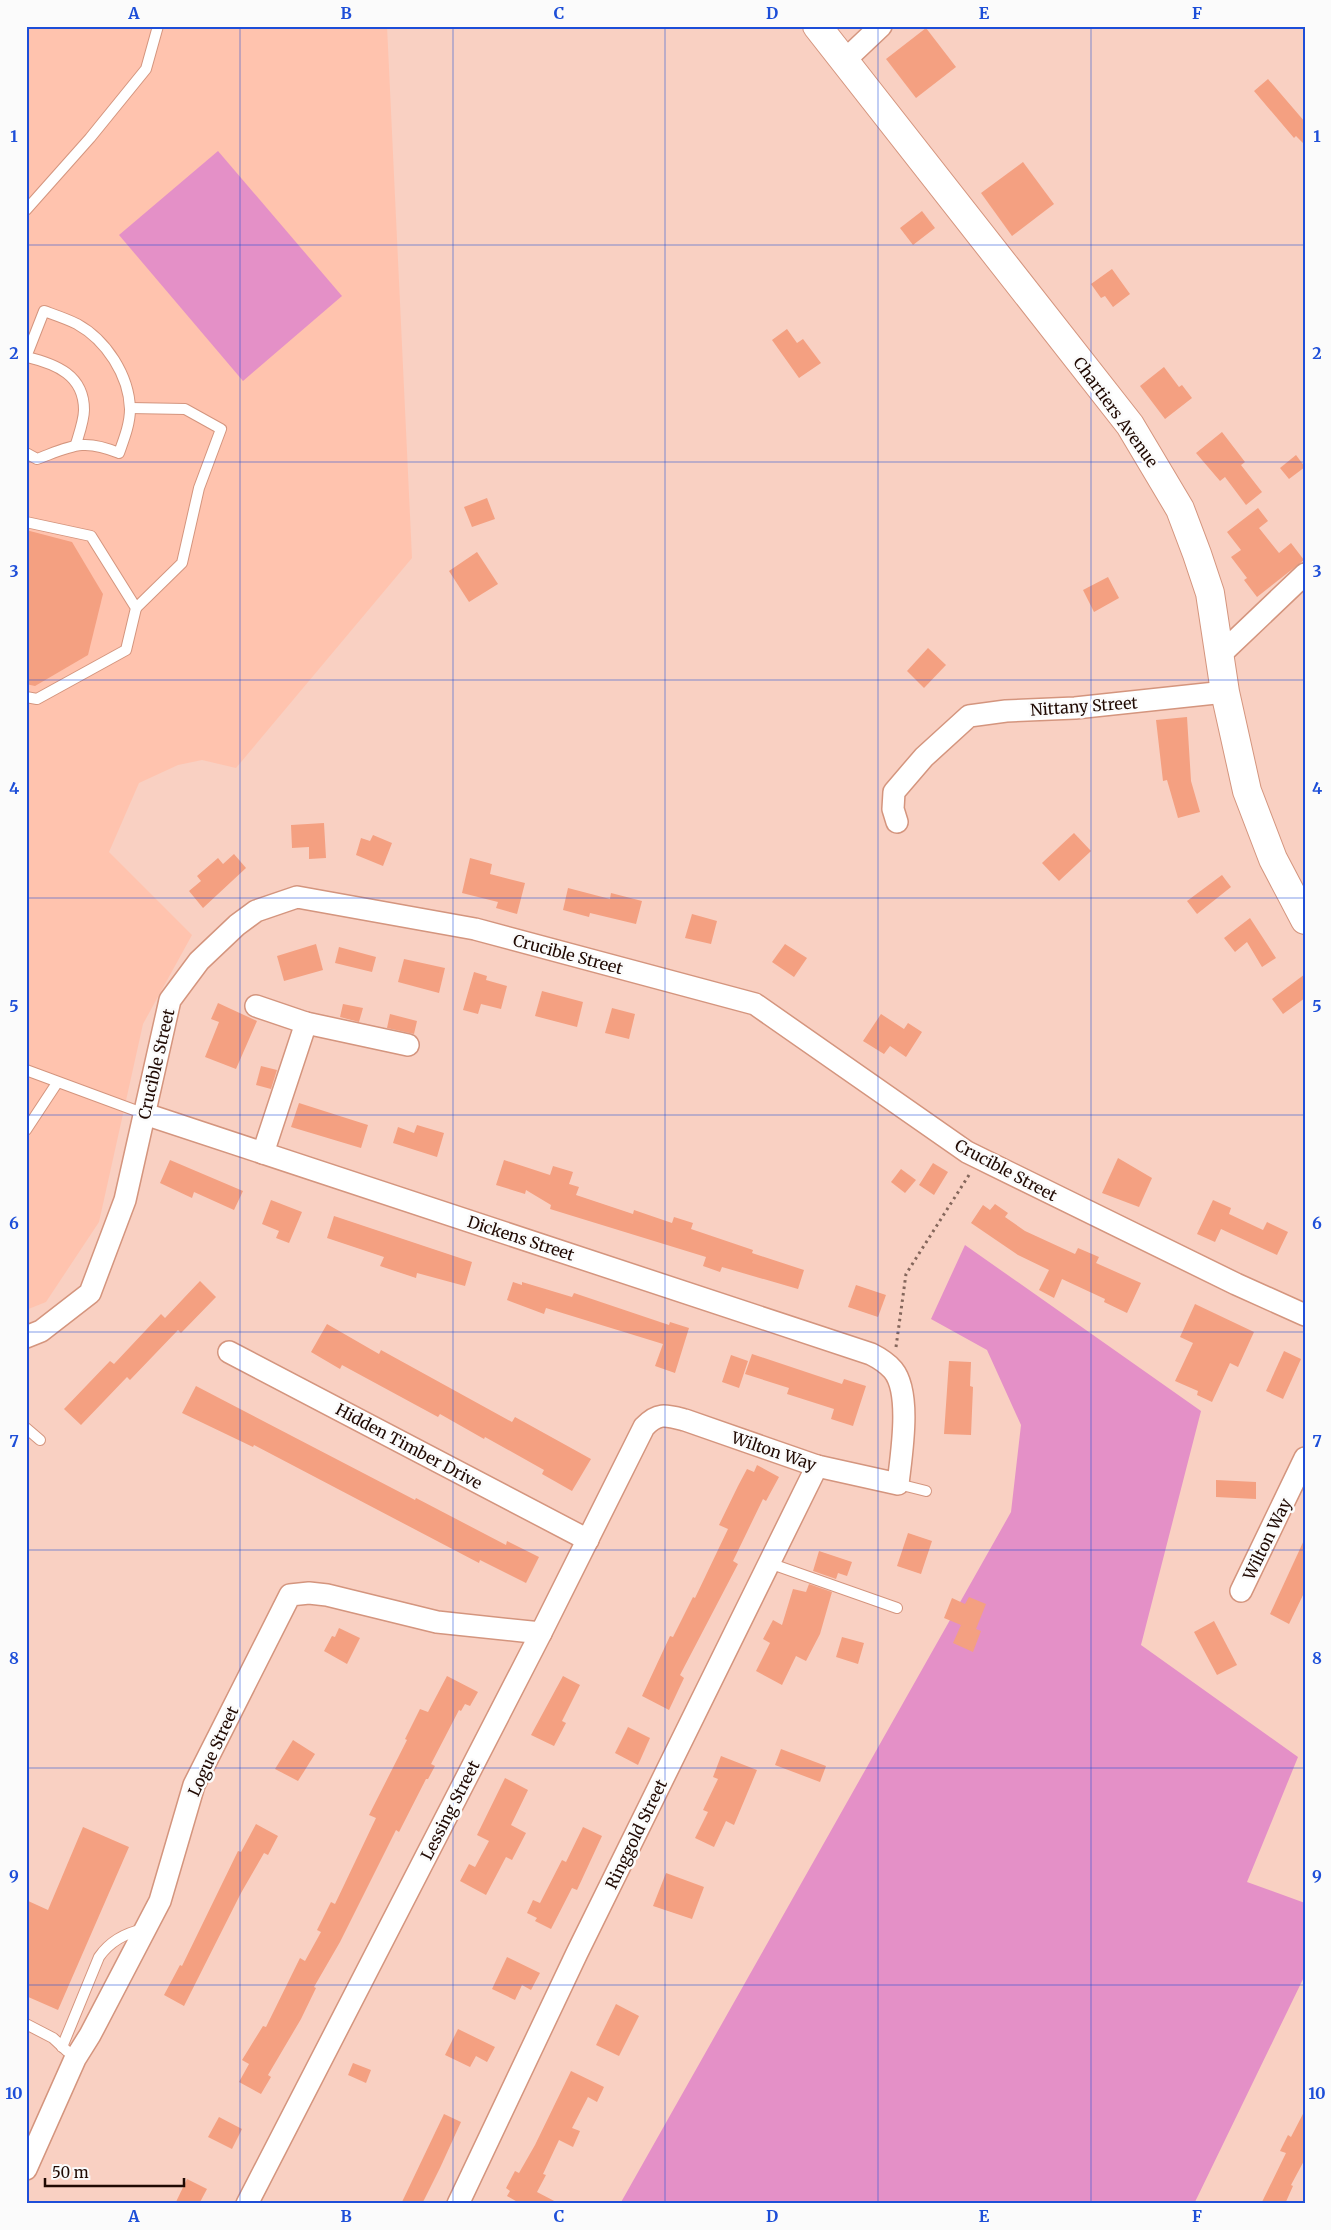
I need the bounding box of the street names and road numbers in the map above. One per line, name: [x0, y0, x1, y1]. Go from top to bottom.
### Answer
street label: Chartiers Avenue: [1069, 353, 1163, 471]
street label: Nittany Street: [1030, 692, 1139, 720]
street label: Crucible Street: [511, 930, 626, 978]
street label: Crucible Street: [134, 1006, 179, 1121]
street label: Crucible Street: [952, 1135, 1061, 1206]
street label: Dickens Street: [465, 1211, 578, 1265]
street label: Hidden Timber Drive: [332, 1399, 486, 1493]
street label: Wilton Way: [728, 1427, 820, 1475]
street label: Wilton Way: [1238, 1494, 1296, 1584]
street label: Logue Street: [183, 1702, 243, 1799]
street label: Lessing Street: [416, 1756, 484, 1863]
street label: Ringgold Street: [601, 1775, 671, 1892]

